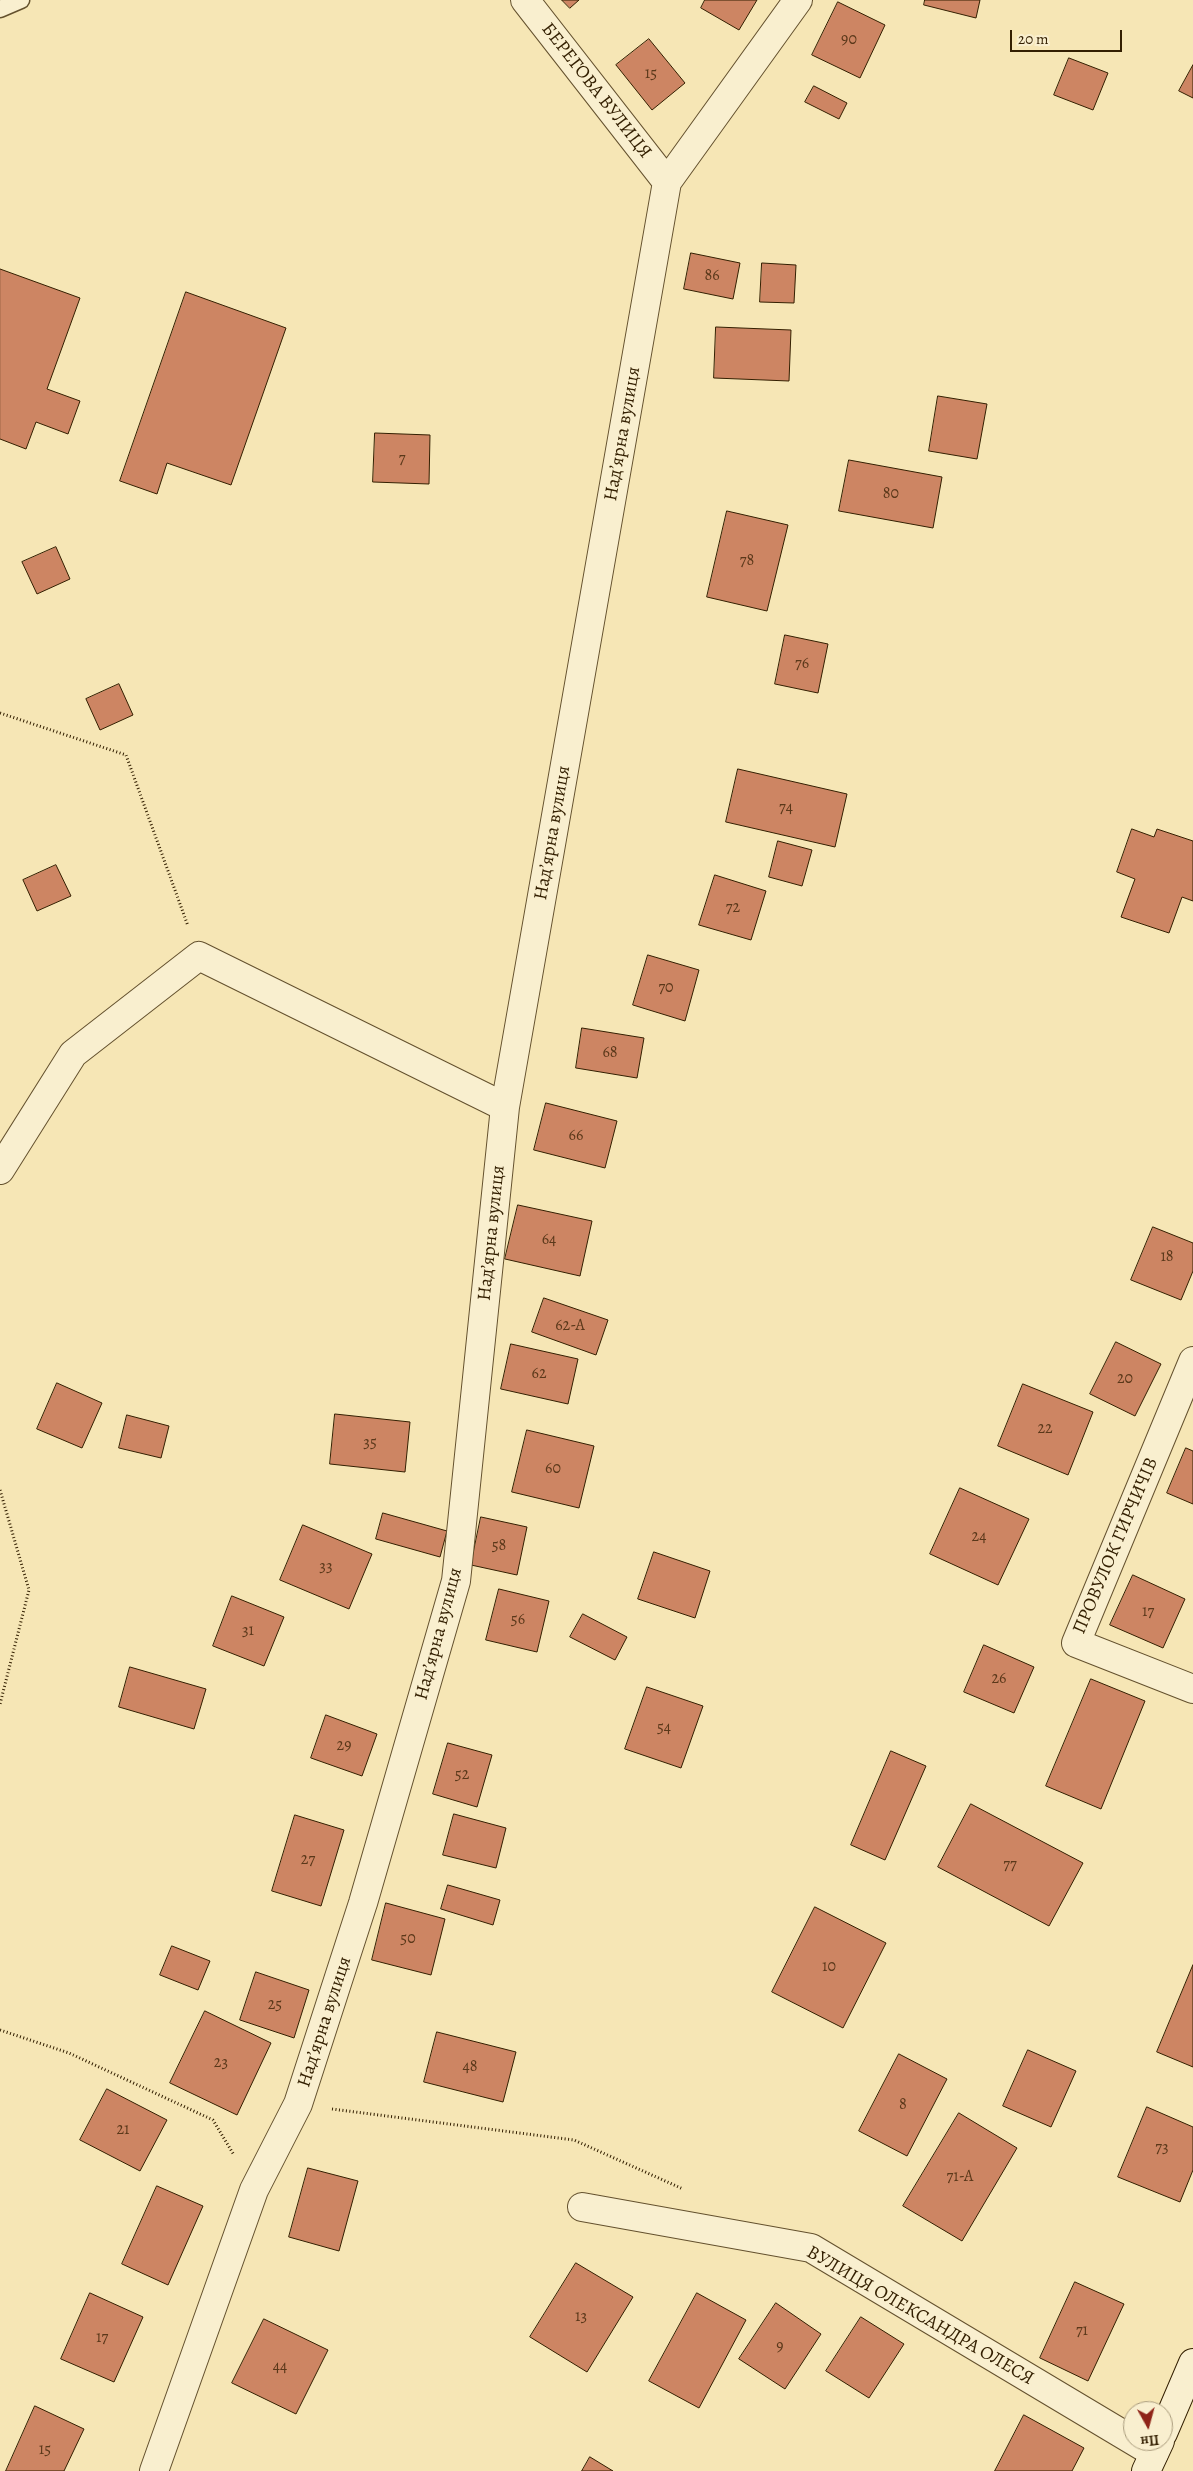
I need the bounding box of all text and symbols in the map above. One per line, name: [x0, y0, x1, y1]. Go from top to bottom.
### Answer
street label: БЕРЕГОВА ВУЛИЦЯ: [536, 19, 656, 163]
scale bar: [1013, 20, 1126, 52]
text: 20 m: [1018, 29, 1049, 49]
house number: 90: [841, 30, 857, 50]
house number: 15: [645, 64, 657, 84]
house number: 86: [704, 266, 720, 286]
street label: Надʼярна вулиця: [600, 365, 646, 503]
house number: 7: [399, 449, 405, 469]
house number: 80: [883, 484, 899, 504]
house number: 78: [740, 551, 754, 571]
house number: 76: [795, 654, 809, 674]
street label: Надʼярна вулиця: [530, 764, 576, 902]
house number: 74: [779, 798, 793, 818]
house number: 72: [726, 898, 740, 918]
house number: 70: [658, 978, 674, 998]
house number: 68: [602, 1043, 618, 1063]
house number: 66: [569, 1126, 583, 1146]
street label: Надʼярна вулиця: [474, 1164, 510, 1302]
house number: 64: [542, 1230, 556, 1250]
house number: 18: [1160, 1247, 1174, 1267]
house number: 62-А: [555, 1316, 585, 1336]
house number: 62: [532, 1364, 546, 1384]
house number: 20: [1117, 1369, 1133, 1389]
house number: 22: [1037, 1419, 1053, 1439]
house number: 35: [363, 1433, 377, 1453]
street label: ПРОВУЛОК ГИРЧИЧІВ: [1068, 1454, 1164, 1638]
house number: 60: [545, 1459, 561, 1479]
house number: 24: [972, 1527, 986, 1547]
house number: 58: [492, 1536, 506, 1556]
house number: 33: [319, 1557, 333, 1577]
street label: Надʼярна вулиця: [410, 1565, 468, 1703]
house number: 17: [1142, 1602, 1154, 1622]
house number: 56: [511, 1610, 525, 1630]
house number: 31: [242, 1621, 254, 1641]
house number: 26: [992, 1669, 1006, 1689]
house number: 54: [657, 1718, 671, 1738]
house number: 29: [337, 1736, 351, 1756]
house number: 52: [455, 1765, 469, 1785]
house number: 27: [301, 1850, 315, 1870]
house number: 77: [1003, 1855, 1017, 1875]
house number: 50: [400, 1929, 416, 1949]
street label: Надʼярна вулиця: [293, 1954, 357, 2090]
house number: 10: [822, 1957, 836, 1977]
house number: 25: [268, 1995, 282, 2015]
house number: 23: [214, 2053, 228, 2073]
house number: 48: [462, 2057, 478, 2077]
house number: 8: [899, 2095, 907, 2115]
house number: 21: [116, 2120, 130, 2140]
house number: 73: [1155, 2138, 1169, 2158]
house number: 71-А: [947, 2167, 973, 2187]
street label: ВУЛИЦЯ ОЛЕКСАНДРА ОЛЕСЯ: [802, 2241, 1038, 2391]
house number: 13: [575, 2307, 587, 2327]
house number: 71: [1076, 2321, 1088, 2341]
house number: 17: [96, 2328, 108, 2348]
house number: 9: [776, 2337, 784, 2357]
house number: 44: [273, 2357, 287, 2377]
north arrow: [1123, 2401, 1173, 2451]
text: Пн: [1140, 2430, 1160, 2451]
house number: 15: [39, 2440, 51, 2460]

